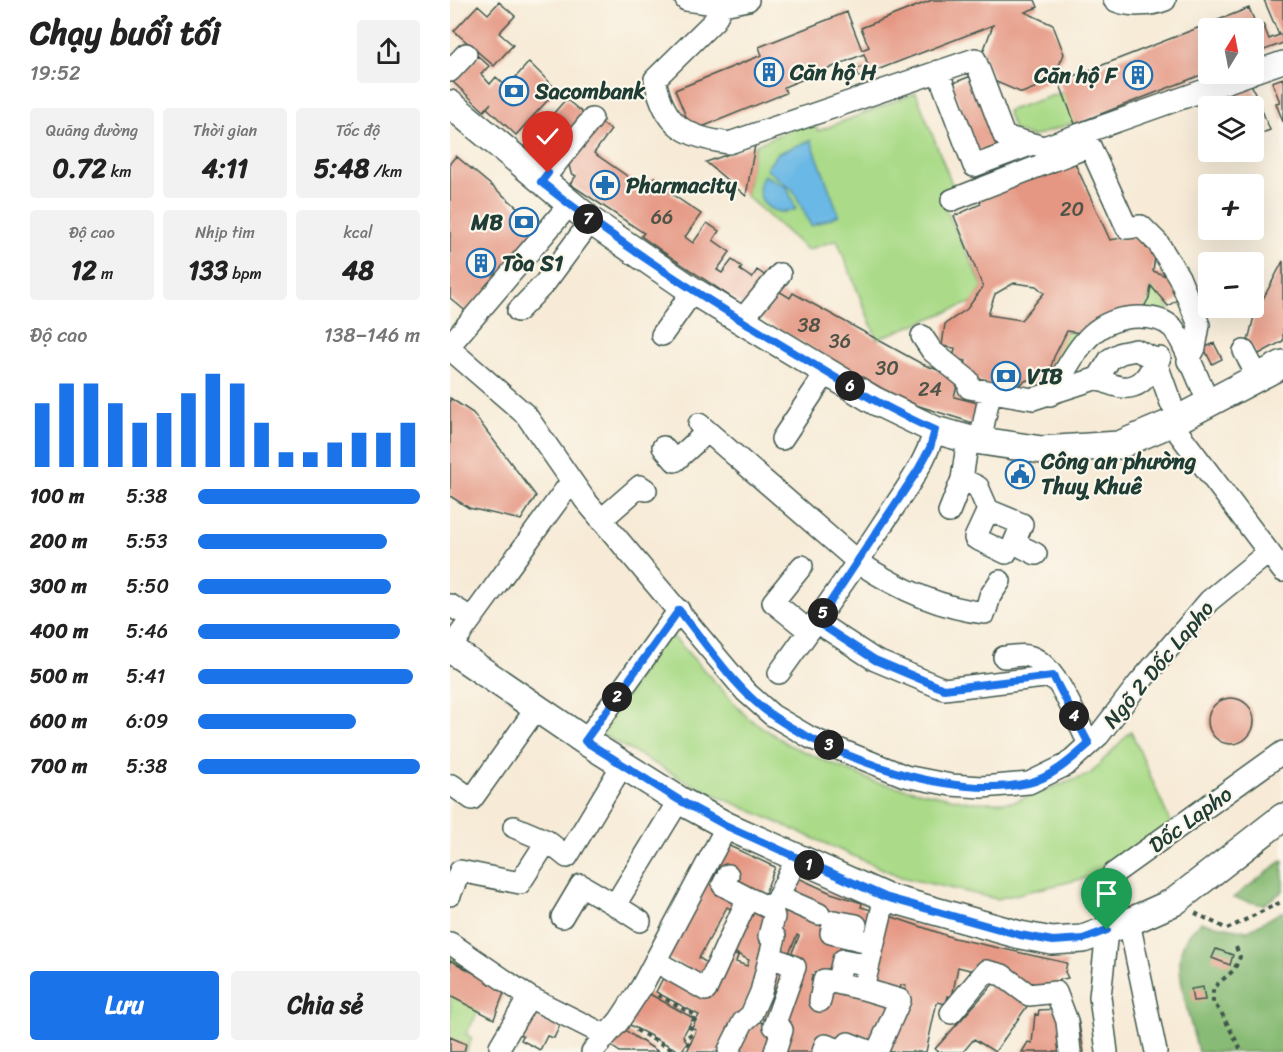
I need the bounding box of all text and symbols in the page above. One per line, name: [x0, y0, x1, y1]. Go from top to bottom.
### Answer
text: Chạy buổi tối: [30, 4, 220, 62]
north arrow: [1198, 18, 1264, 84]
map controls: [1198, 18, 1264, 318]
button: share: [357, 20, 420, 83]
place label: Căn hộ H: [789, 53, 877, 92]
text: 19:52: [30, 56, 81, 91]
building icon: Căn hộ H: [753, 56, 785, 88]
place label: Căn hộ F: [1033, 56, 1119, 95]
building icon: Căn hộ F: [1122, 59, 1154, 91]
place label: Sacombank: [534, 72, 646, 111]
bank icon: Sacombank: [498, 75, 530, 107]
button: layers: [1198, 96, 1264, 162]
pin: [522, 111, 573, 173]
text: Quãng đường: [46, 116, 138, 145]
text: Thời gian: [193, 116, 257, 145]
text: Tốc độ: [336, 116, 380, 145]
icon: check: [531, 120, 564, 153]
text: 0.72: [52, 145, 107, 191]
text: 4:11: [202, 145, 248, 191]
text: 5:48: [314, 145, 369, 191]
text: km: [107, 157, 132, 186]
text: /km: [369, 157, 402, 186]
place label: Pharmacity: [626, 166, 738, 205]
pharmacy icon: Pharmacity: [589, 169, 621, 201]
button: +: [1198, 174, 1264, 240]
house number: 20: [1060, 192, 1084, 227]
house number: 66: [651, 200, 673, 235]
place label: MB: [470, 203, 503, 242]
pin: 7: [573, 204, 603, 234]
text: 7: [583, 204, 593, 233]
bank icon: MB: [508, 206, 540, 238]
text: Độ cao: [69, 218, 115, 247]
text: Nhịp tim: [195, 218, 255, 247]
text: kcal: [343, 218, 373, 247]
place label: Tòa S1: [502, 244, 564, 283]
text: 12: [71, 247, 97, 293]
text: 133: [188, 247, 228, 293]
text: 48: [342, 247, 374, 293]
building icon: Tòa S1: [465, 247, 497, 279]
button: −: [1198, 252, 1264, 318]
text: m: [97, 259, 113, 288]
text: bpm: [228, 259, 262, 288]
house number: 38: [797, 308, 821, 343]
text: Độ cao: [30, 318, 88, 353]
text: 138–146 m: [324, 318, 420, 353]
house number: 36: [829, 324, 851, 359]
house number: 30: [875, 351, 899, 386]
place label: VIB: [1027, 357, 1063, 396]
bank icon: VIB: [990, 360, 1022, 392]
pin: 6: [835, 371, 865, 401]
text: 6: [845, 371, 855, 400]
house number: 24: [918, 372, 942, 407]
place label: Công an phường Thuỵ Khuê: [1040, 442, 1196, 506]
public building icon: Công an phường Thuỵ Khuê: [1004, 458, 1036, 490]
text: 100 m: [30, 479, 84, 514]
text: 5:38: [126, 479, 167, 514]
text: 200 m: [30, 524, 87, 559]
text: 5:53: [126, 524, 167, 559]
text: 300 m: [30, 569, 87, 604]
text: 5:50: [126, 569, 169, 604]
street label: Ngõ 2 Dốc Lapho: [1093, 591, 1224, 737]
pin: 5: [808, 598, 838, 628]
text: 5: [818, 598, 828, 627]
text: 400 m: [30, 614, 88, 649]
text: 5:46: [126, 614, 168, 649]
text: 500 m: [30, 659, 88, 694]
text: 5:41: [126, 659, 165, 694]
pin: 2: [602, 682, 632, 712]
text: 2: [612, 682, 622, 711]
pin: 4: [1059, 701, 1089, 731]
text: 4: [1069, 701, 1079, 730]
text: 600 m: [30, 704, 87, 739]
text: 6:09: [126, 704, 168, 739]
pin: 3: [814, 730, 844, 760]
text: 3: [825, 730, 833, 759]
text: 700 m: [30, 749, 87, 784]
text: 5:38: [126, 749, 167, 784]
street label: Dốc Lapho: [1140, 775, 1241, 864]
pin: 1: [794, 850, 824, 880]
text: 1: [806, 850, 812, 879]
pin: [1081, 868, 1132, 930]
icon: arrive: [1090, 877, 1123, 910]
button: Lưu: [30, 971, 219, 1040]
button: Chia sẻ: [231, 971, 420, 1040]

